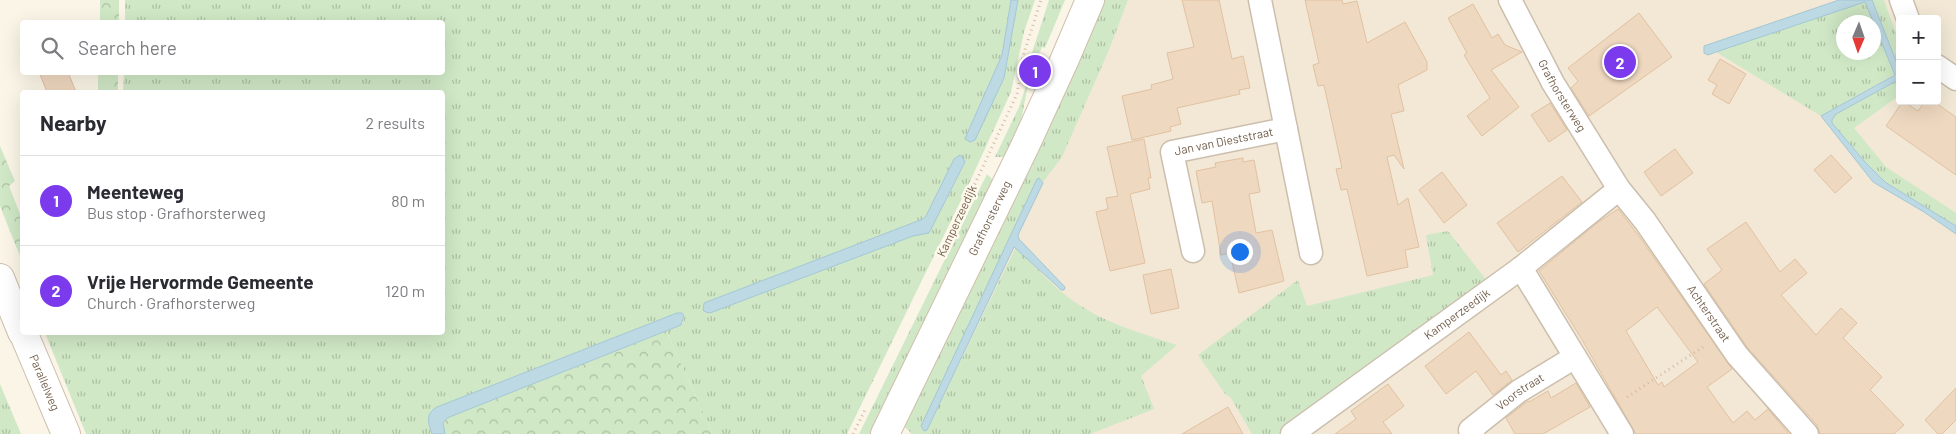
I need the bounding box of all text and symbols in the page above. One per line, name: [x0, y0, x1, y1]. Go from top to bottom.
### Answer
north arrow: [1836, 15, 1881, 60]
map controls: [1896, 15, 1941, 105]
button: +: [1896, 15, 1941, 60]
search box: [20, 20, 445, 75]
icon: search: [38, 34, 66, 62]
text: Search here: [78, 36, 177, 59]
pin: 2: [1604, 43, 1636, 81]
pin: 1: [1019, 52, 1051, 90]
street label: Grafhorsterweg: [1536, 57, 1590, 134]
button: −: [1896, 60, 1941, 105]
text: Nearby: [40, 110, 106, 135]
text: 2 results: [366, 113, 425, 132]
street label: Jan van Dieststraat: [1173, 124, 1274, 157]
street label: Grafhorsterweg: [965, 178, 1013, 258]
text: Meenteweg: [87, 180, 184, 203]
street label: Kamperzeedijk: [933, 183, 979, 259]
text: 1: [53, 191, 59, 210]
text: 80 m: [391, 191, 425, 210]
text: Bus stop · Grafhorsterweg: [87, 203, 266, 222]
your location: [1227, 239, 1253, 265]
text: Vrije Hervormde Gemeente: [87, 270, 314, 293]
text: 2: [52, 281, 60, 300]
text: 120 m: [385, 281, 425, 300]
street label: Achterstraat: [1685, 282, 1734, 344]
street label: Kamperzeedijk: [1421, 285, 1492, 342]
text: Church · Grafhorsterweg: [87, 293, 255, 312]
street label: Parallelweg: [27, 352, 63, 413]
street label: Voorstraat: [1493, 370, 1546, 413]

